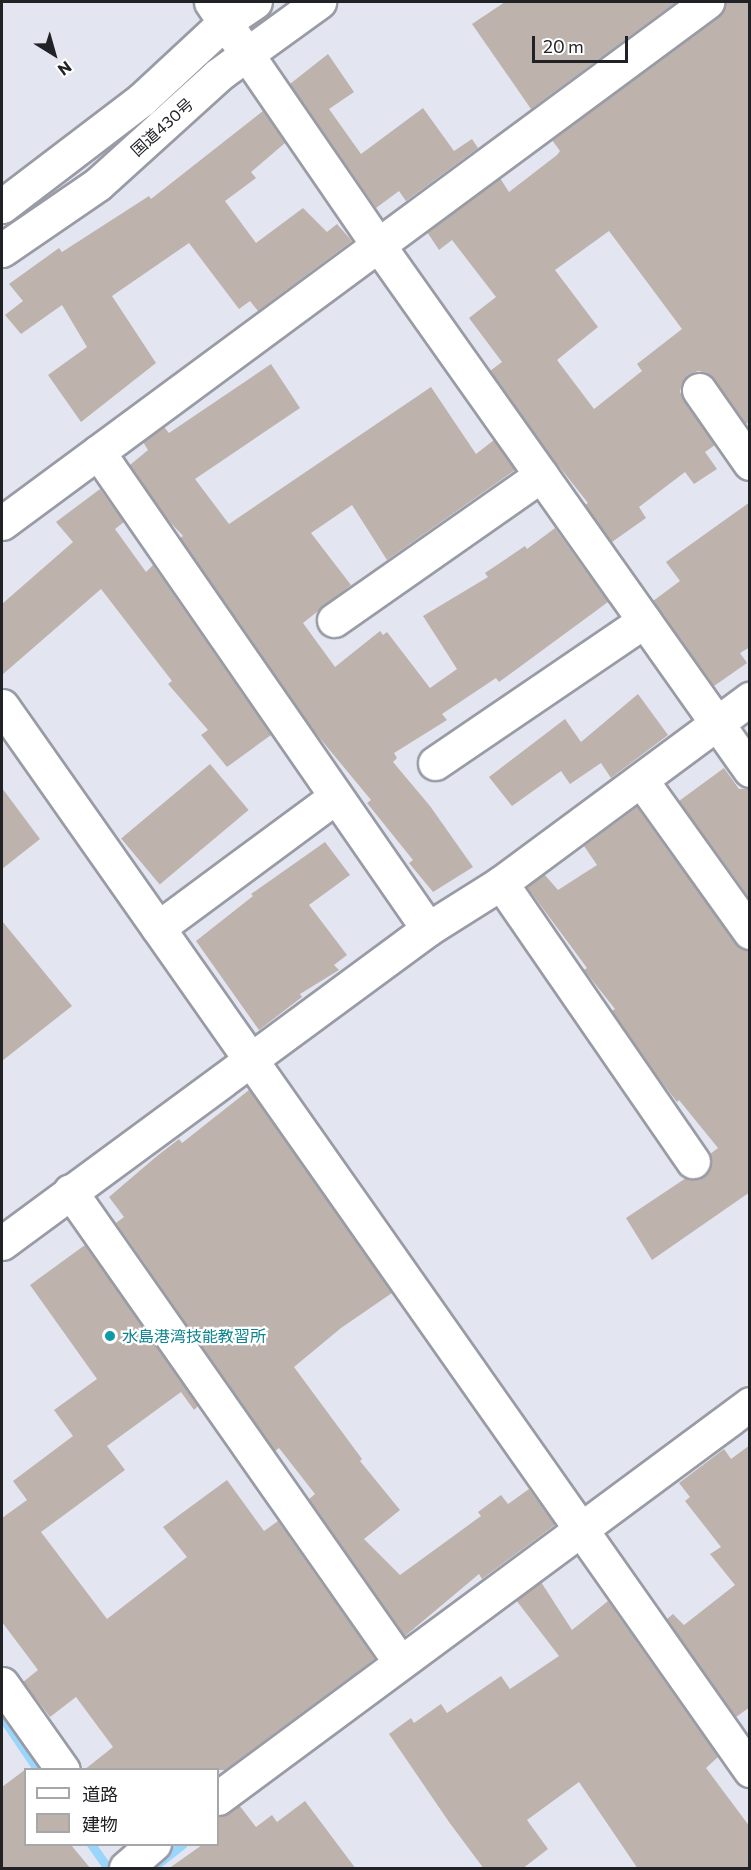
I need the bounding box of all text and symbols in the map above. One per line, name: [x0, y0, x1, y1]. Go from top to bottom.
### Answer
north arrow: [24, 24, 84, 84]
scale bar: [535, 24, 631, 62]
text: 20 m: [543, 35, 584, 57]
text: N: [55, 58, 76, 80]
street label: 国道430号: [127, 94, 197, 160]
place label: 水島港湾技能教習所: [122, 1326, 266, 1346]
marker: 水島港湾技能教習所: [103, 1329, 117, 1343]
legend: [24, 1768, 219, 1846]
text: 道路: [82, 1783, 118, 1805]
text: 建物: [82, 1813, 118, 1835]

